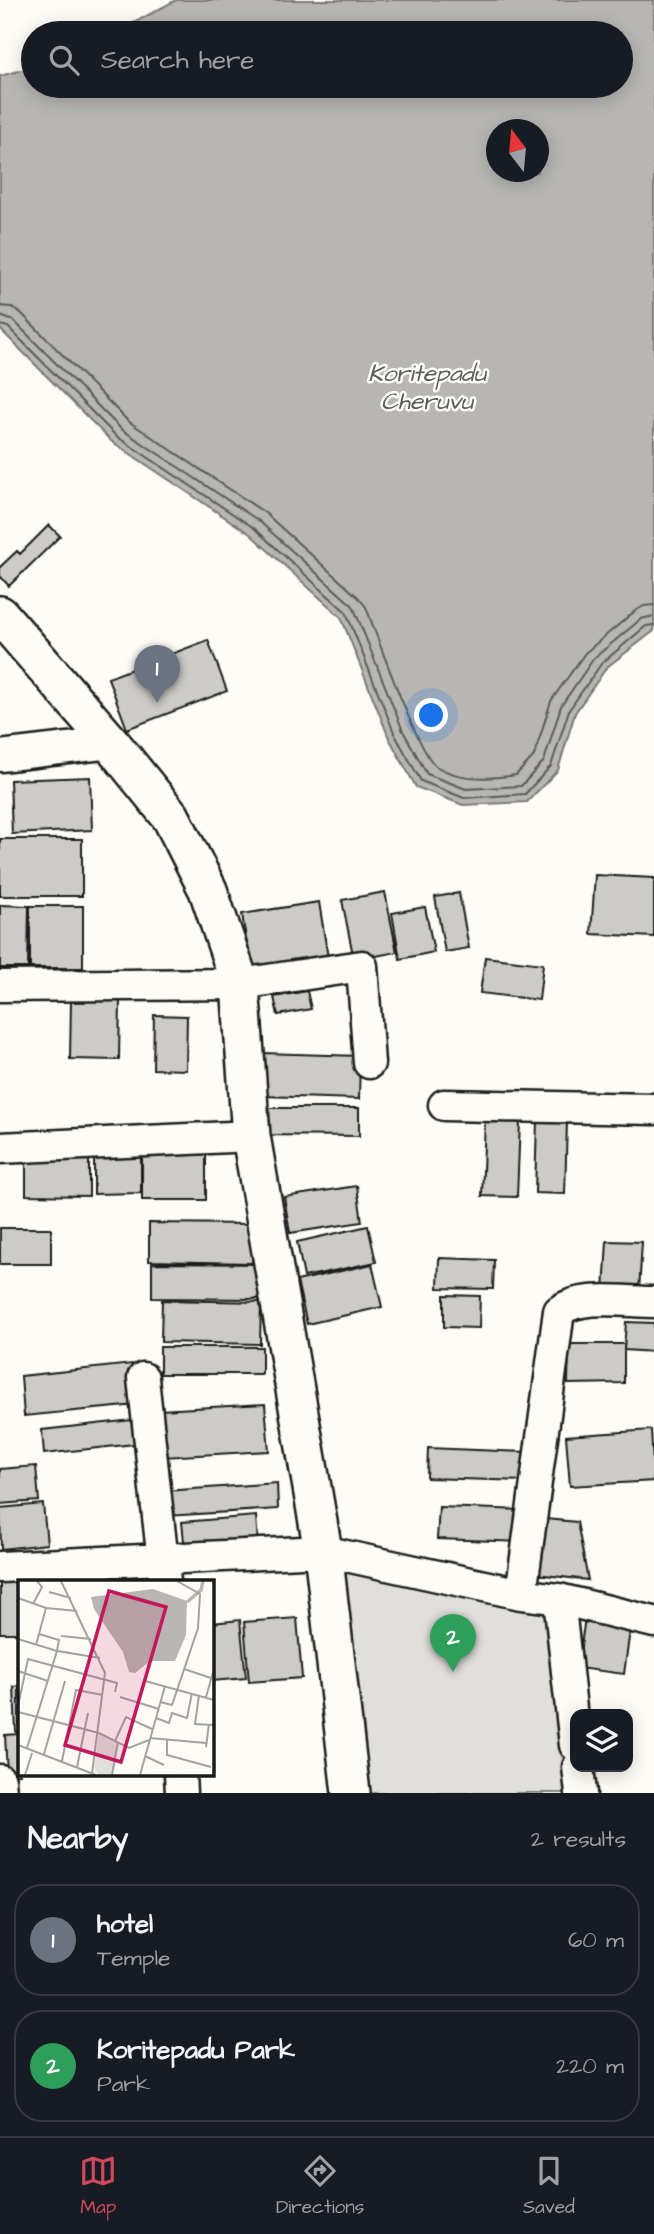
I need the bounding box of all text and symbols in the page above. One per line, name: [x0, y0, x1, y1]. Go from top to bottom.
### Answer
search box: [21, 21, 633, 98]
icon: search: [45, 41, 83, 79]
text: Search here: [101, 42, 254, 78]
north arrow: [486, 119, 549, 182]
water label: Koritepadu Cheruvu: [368, 357, 488, 419]
pin: 1: [134, 645, 180, 703]
your location: [414, 698, 448, 732]
inset map: [18, 1580, 214, 1776]
pin: 2: [430, 1614, 476, 1672]
map controls: [570, 1709, 633, 1772]
button: layers: [570, 1709, 633, 1772]
text: Nearby: [28, 1818, 128, 1860]
text: 2 results: [531, 1823, 626, 1855]
text: hotel: [97, 1906, 153, 1942]
text: 1: [52, 1924, 54, 1956]
text: 60 m: [568, 1924, 624, 1956]
text: Temple: [97, 1942, 171, 1974]
text: Koritepadu Park: [97, 2032, 295, 2068]
text: 2: [46, 2050, 60, 2082]
text: 220 m: [556, 2050, 624, 2082]
text: Park: [97, 2068, 150, 2100]
tab: Map: [79, 2152, 117, 2221]
tab: Directions: [276, 2152, 364, 2221]
tab: Saved: [523, 2152, 575, 2221]

